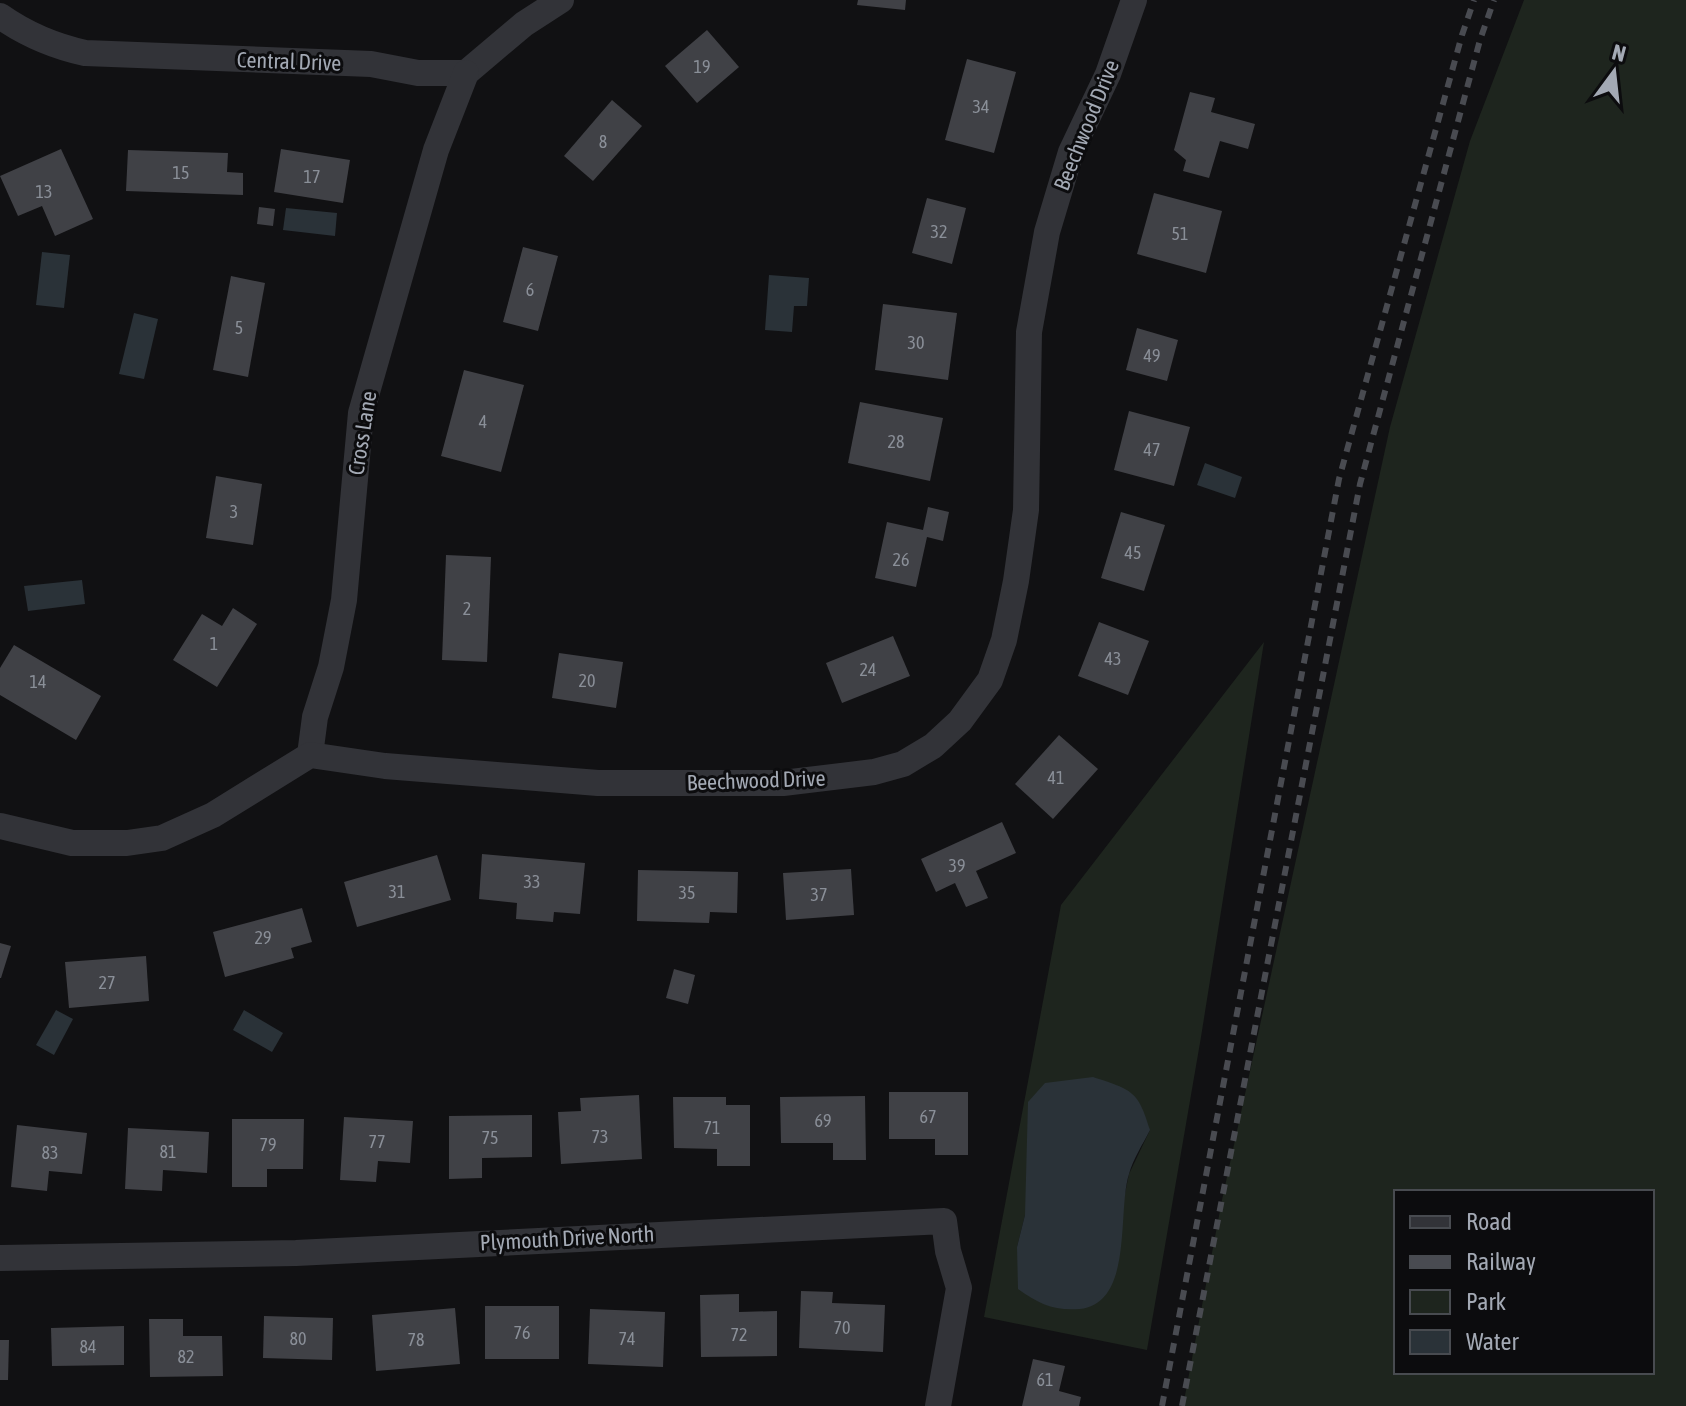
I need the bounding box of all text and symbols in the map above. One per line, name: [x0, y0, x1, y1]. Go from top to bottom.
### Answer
north arrow: [1574, 32, 1654, 112]
text: N: [1610, 38, 1629, 67]
street label: Central Drive: [236, 46, 342, 76]
house number: 19: [694, 56, 710, 77]
street label: Beechwood Drive: [1048, 56, 1124, 194]
house number: 34: [973, 96, 989, 117]
house number: 8: [599, 131, 607, 152]
house number: 15: [173, 162, 189, 183]
house number: 17: [304, 166, 320, 187]
house number: 13: [36, 181, 52, 202]
house number: 32: [931, 221, 947, 242]
house number: 51: [1172, 223, 1188, 244]
house number: 6: [526, 279, 534, 300]
house number: 5: [235, 317, 243, 338]
house number: 30: [908, 332, 924, 353]
house number: 49: [1144, 345, 1160, 366]
street label: Cross Lane: [343, 389, 381, 477]
house number: 4: [479, 411, 487, 432]
house number: 28: [888, 431, 904, 452]
house number: 47: [1144, 439, 1160, 460]
house number: 3: [230, 501, 238, 522]
house number: 45: [1125, 542, 1141, 563]
house number: 26: [893, 549, 909, 570]
house number: 2: [463, 598, 471, 619]
house number: 1: [210, 633, 218, 654]
house number: 43: [1105, 648, 1121, 669]
house number: 24: [860, 659, 876, 680]
house number: 20: [579, 670, 595, 691]
house number: 14: [30, 671, 46, 692]
street label: Beechwood Drive: [686, 765, 826, 795]
house number: 41: [1048, 767, 1064, 788]
house number: 39: [949, 855, 965, 876]
house number: 33: [524, 871, 540, 892]
house number: 31: [389, 881, 405, 902]
house number: 35: [679, 882, 695, 903]
house number: 37: [811, 884, 827, 905]
house number: 29: [255, 927, 271, 948]
house number: 27: [99, 972, 115, 993]
house number: 67: [920, 1106, 936, 1127]
house number: 69: [815, 1110, 831, 1131]
house number: 71: [704, 1117, 720, 1138]
house number: 73: [592, 1126, 608, 1147]
house number: 75: [482, 1127, 498, 1148]
house number: 77: [369, 1131, 385, 1152]
house number: 79: [260, 1134, 276, 1155]
house number: 81: [160, 1141, 176, 1162]
house number: 83: [42, 1142, 58, 1163]
legend: [1394, 1190, 1654, 1374]
text: Road: [1466, 1208, 1512, 1235]
street label: Plymouth Drive North: [479, 1220, 655, 1256]
text: Railway: [1466, 1248, 1536, 1275]
text: Park: [1466, 1288, 1507, 1315]
house number: 70: [834, 1317, 850, 1338]
house number: 76: [514, 1322, 530, 1343]
house number: 72: [731, 1324, 747, 1345]
house number: 80: [290, 1328, 306, 1349]
house number: 74: [619, 1328, 635, 1349]
text: Water: [1466, 1328, 1519, 1355]
house number: 78: [408, 1329, 424, 1350]
house number: 84: [80, 1336, 96, 1357]
house number: 82: [178, 1346, 194, 1367]
house number: 61: [1037, 1369, 1053, 1390]

